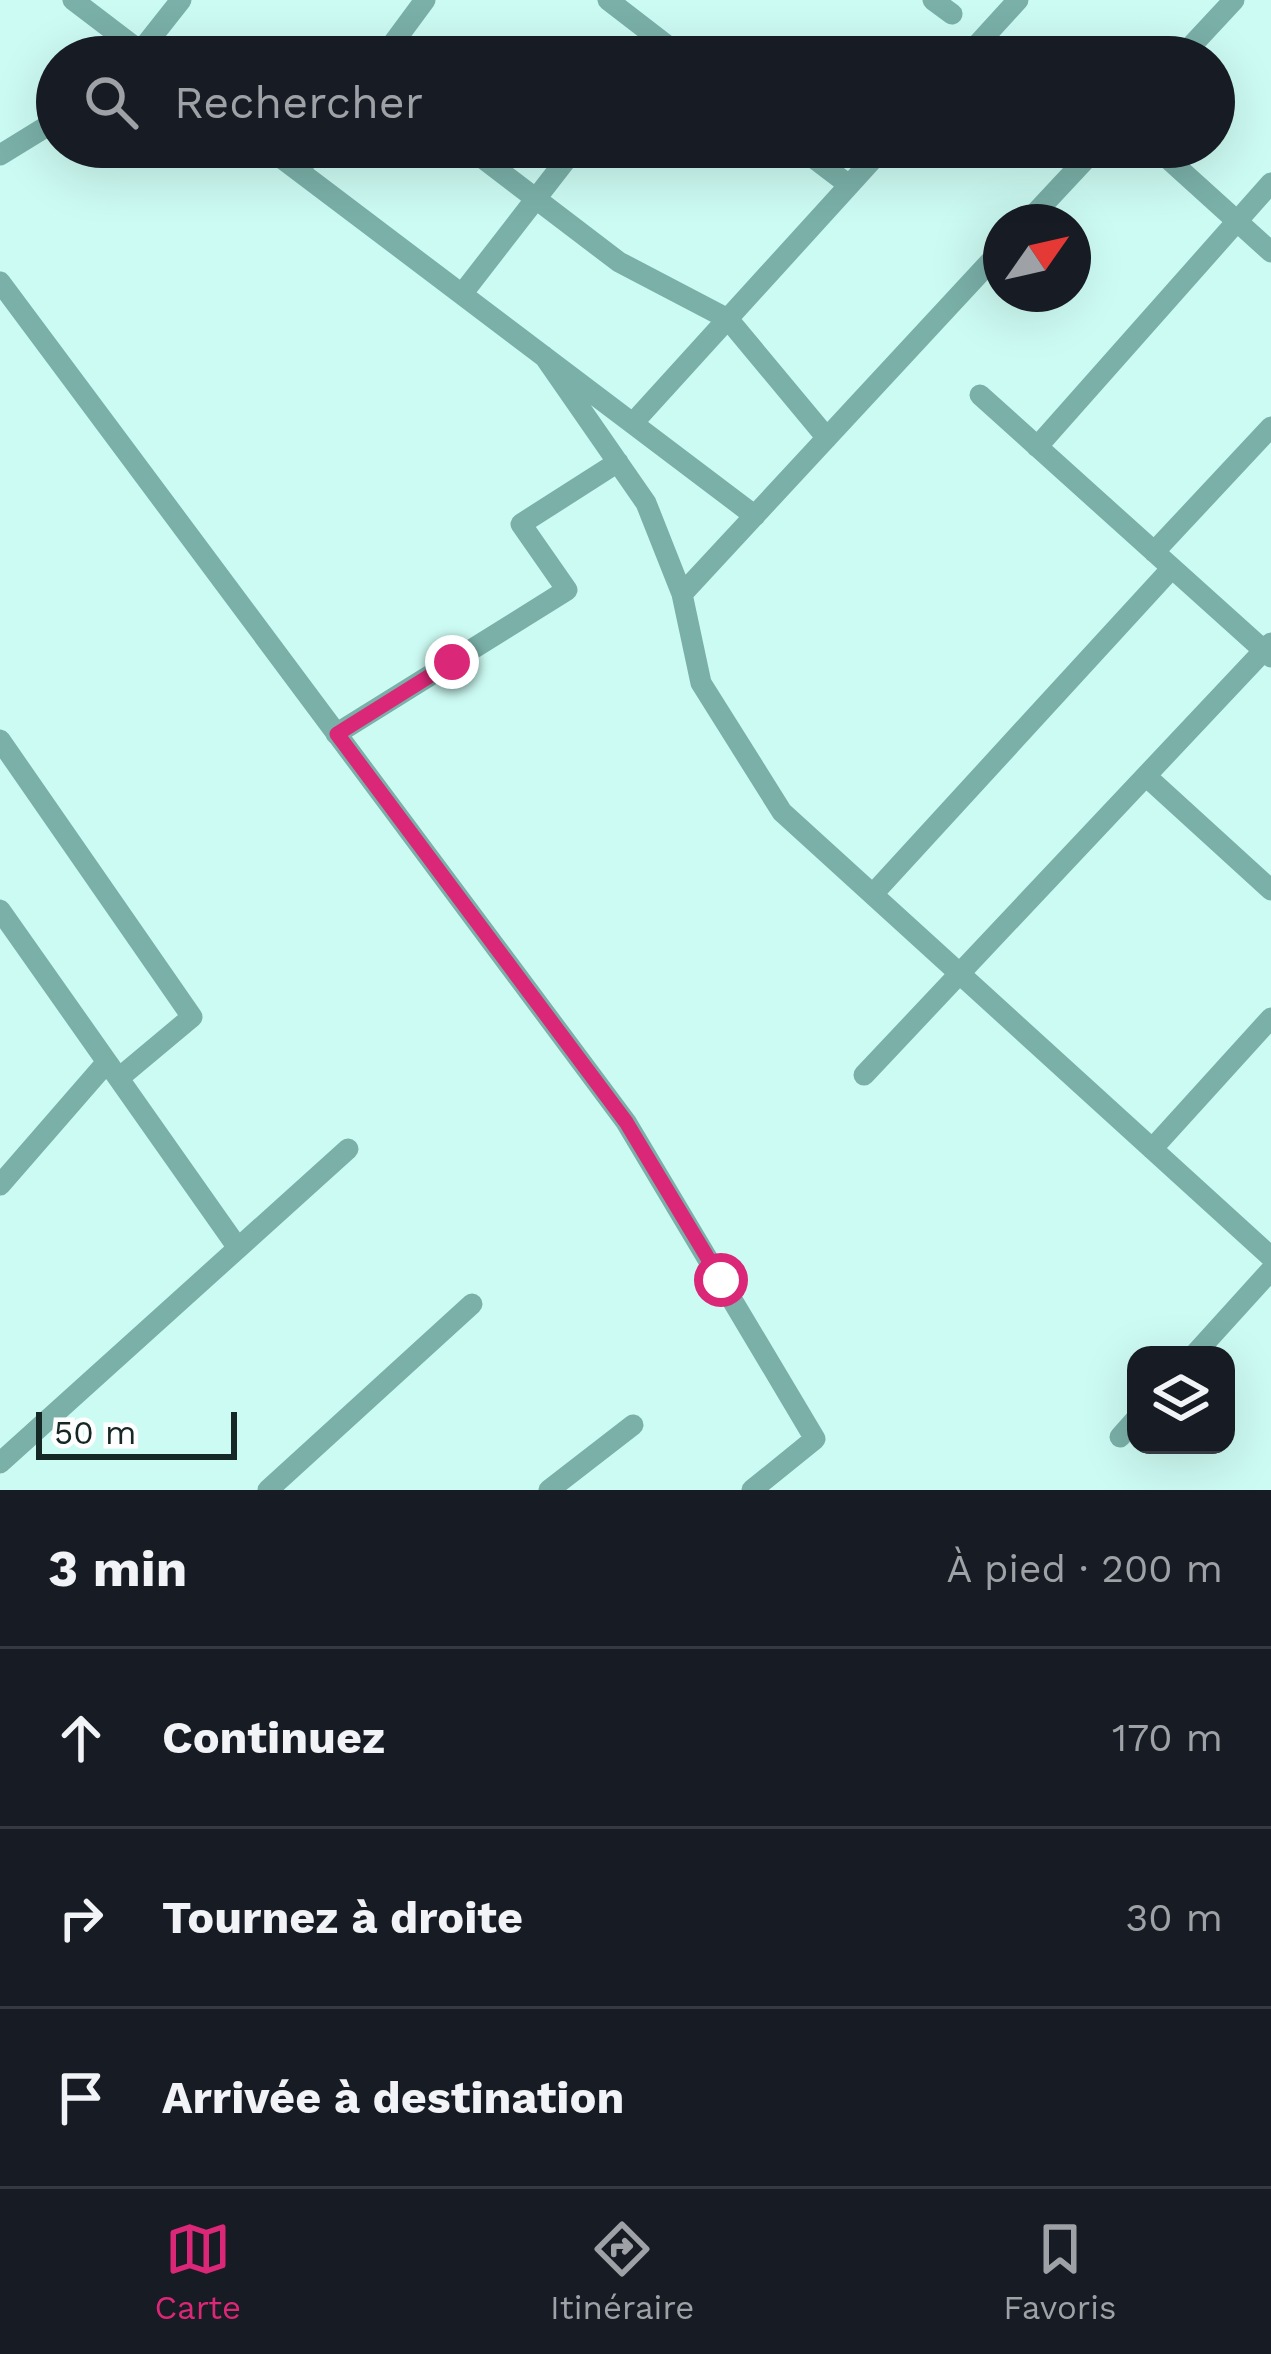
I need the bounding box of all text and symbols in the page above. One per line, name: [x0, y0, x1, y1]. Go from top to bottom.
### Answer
search box: [36, 36, 1235, 168]
icon: search: [78, 69, 144, 135]
text: Rechercher: [174, 76, 423, 129]
north arrow: [983, 204, 1091, 312]
route end: [425, 635, 479, 689]
route start: [694, 1253, 748, 1307]
map controls: [1127, 1346, 1235, 1454]
button: layers: [1127, 1346, 1235, 1454]
scale bar: [36, 1406, 237, 1459]
text: 50 m: [54, 1413, 136, 1452]
text: 3 min: [48, 1539, 187, 1598]
text: À pied · 200 m: [947, 1546, 1223, 1591]
icon: ahead: [48, 1705, 114, 1771]
text: Continuez: [162, 1711, 385, 1764]
text: 170 m: [1112, 1715, 1223, 1760]
icon: right: [48, 1885, 114, 1951]
text: Tournez à droite: [162, 1891, 523, 1944]
text: 30 m: [1126, 1895, 1223, 1940]
icon: arrive: [48, 2065, 114, 2131]
text: Arrivée à destination: [162, 2071, 624, 2124]
tab: Carte: [154, 2216, 241, 2327]
tab: Itinéraire: [550, 2216, 694, 2327]
tab: Favoris: [1003, 2216, 1117, 2327]

